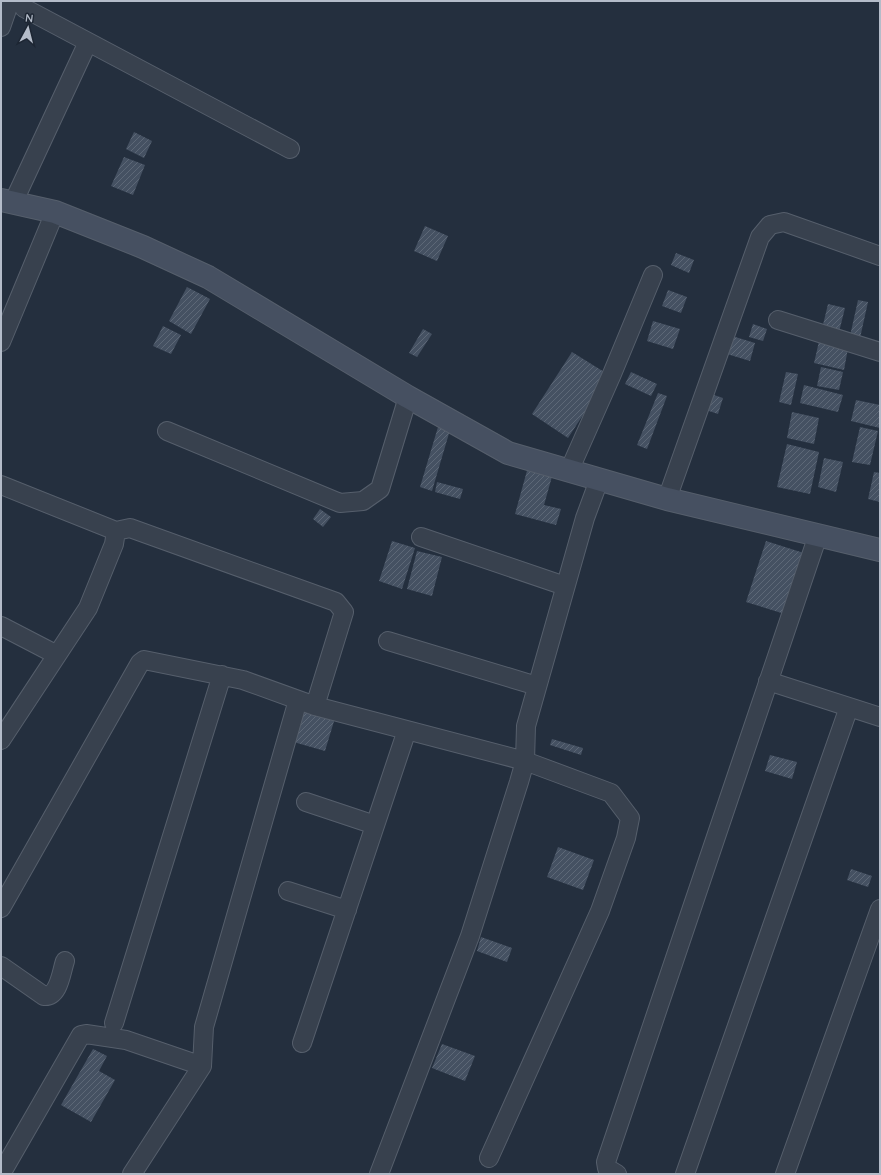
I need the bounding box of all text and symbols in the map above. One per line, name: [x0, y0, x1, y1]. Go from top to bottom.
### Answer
north arrow: [8, 8, 48, 48]
text: N: [24, 11, 34, 26]

